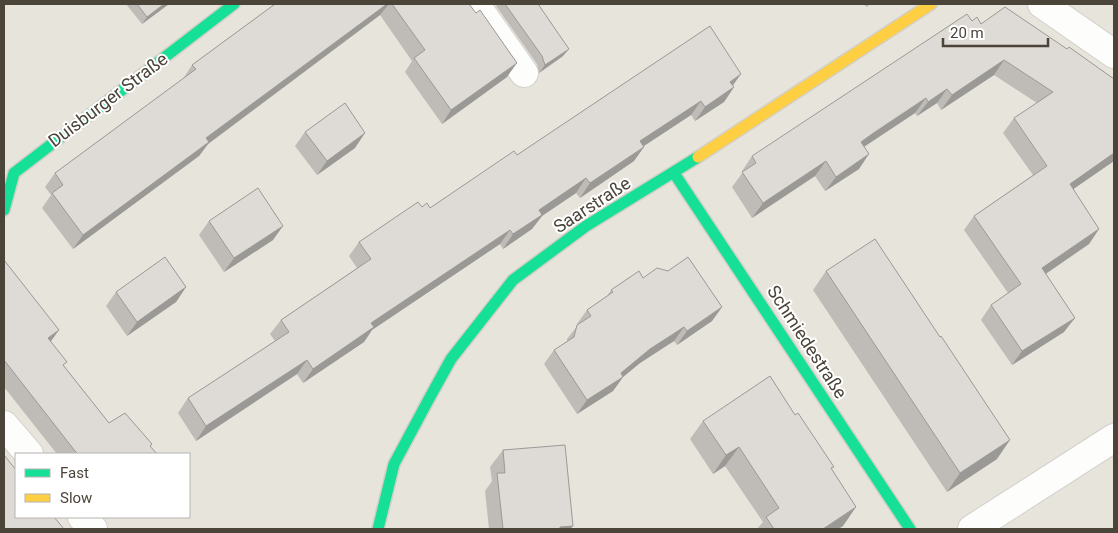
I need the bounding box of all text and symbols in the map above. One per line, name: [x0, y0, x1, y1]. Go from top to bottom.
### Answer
scale bar: [943, 15, 1048, 47]
text: 20 m: [950, 24, 984, 42]
street label: Duisburger Straße: [44, 48, 172, 151]
street label: Saarstraße: [549, 172, 634, 237]
street label: Schmiedestraße: [763, 281, 852, 402]
legend: [15, 453, 190, 518]
text: Fast: [60, 464, 89, 482]
text: Slow: [60, 489, 92, 507]

